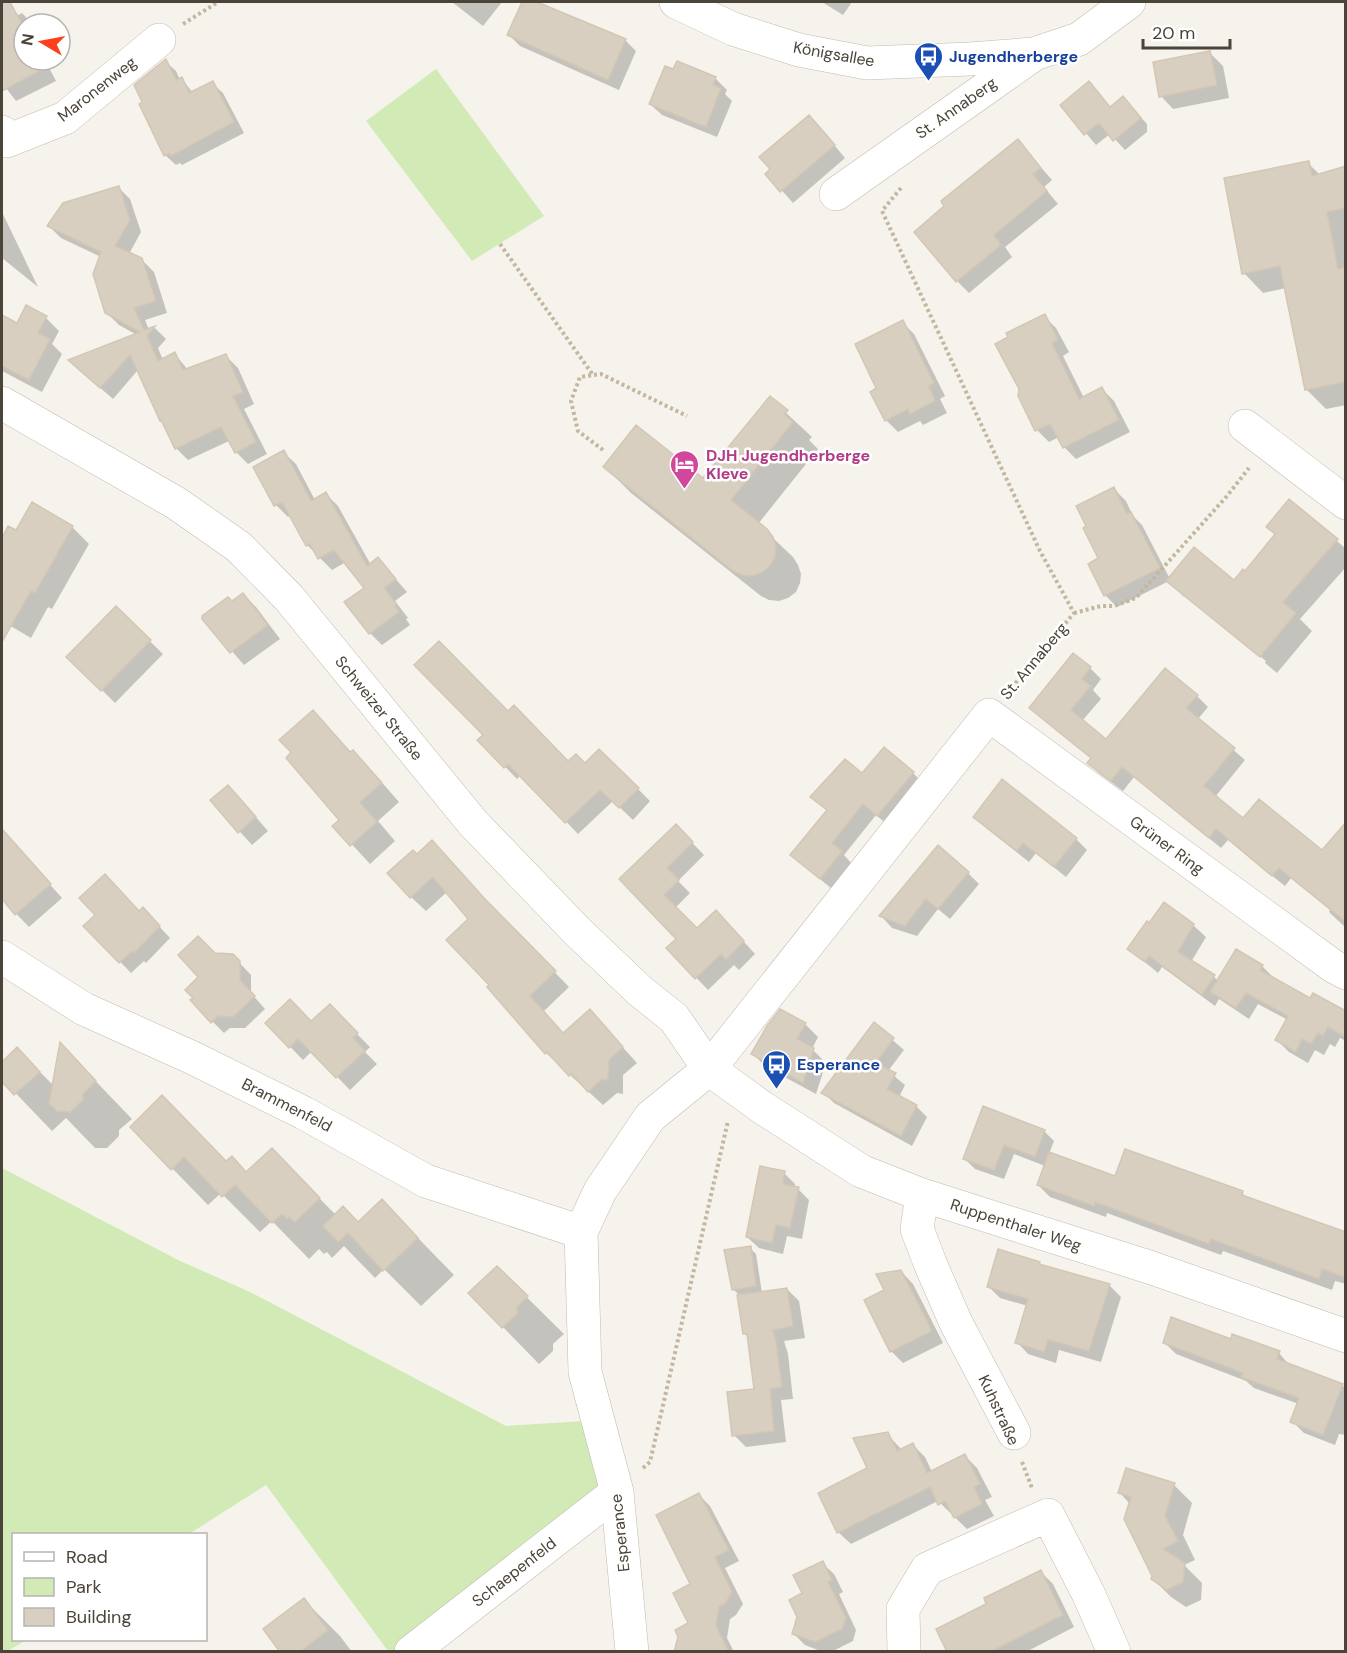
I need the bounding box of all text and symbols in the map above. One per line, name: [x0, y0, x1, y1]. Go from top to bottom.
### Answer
north arrow: [12, 12, 72, 72]
scale bar: [1143, 12, 1230, 50]
text: 20 m: [1152, 21, 1195, 45]
text: N: [16, 32, 39, 47]
street label: Königsallee: [792, 37, 876, 71]
bus stop icon: Jugendherberge: [912, 40, 944, 82]
place label: Jugendherberge: [949, 46, 1078, 67]
street label: Maronenweg: [53, 52, 141, 126]
street label: St. Annaberg: [911, 72, 1001, 144]
place label: DJH Jugendherberge Kleve: [706, 445, 870, 484]
hotel icon: DJH Jugendherberge Kleve: [669, 448, 701, 490]
street label: St. Annaberg: [996, 618, 1072, 704]
street label: Schweizer Straße: [330, 651, 428, 765]
street label: Grüner Ring: [1126, 811, 1208, 879]
bus stop icon: Esperance: [760, 1048, 792, 1090]
place label: Esperance: [797, 1054, 880, 1075]
street label: Brammenfeld: [238, 1073, 336, 1137]
street label: Ruppenthaler Weg: [948, 1194, 1084, 1256]
street label: Kuhstraße: [974, 1371, 1024, 1449]
street label: Esperance: [605, 1493, 635, 1573]
street label: Schaepenfeld: [468, 1532, 560, 1612]
legend: [12, 1533, 207, 1641]
text: Road: [66, 1545, 108, 1569]
text: Park: [66, 1575, 102, 1599]
text: Building: [66, 1605, 131, 1629]

